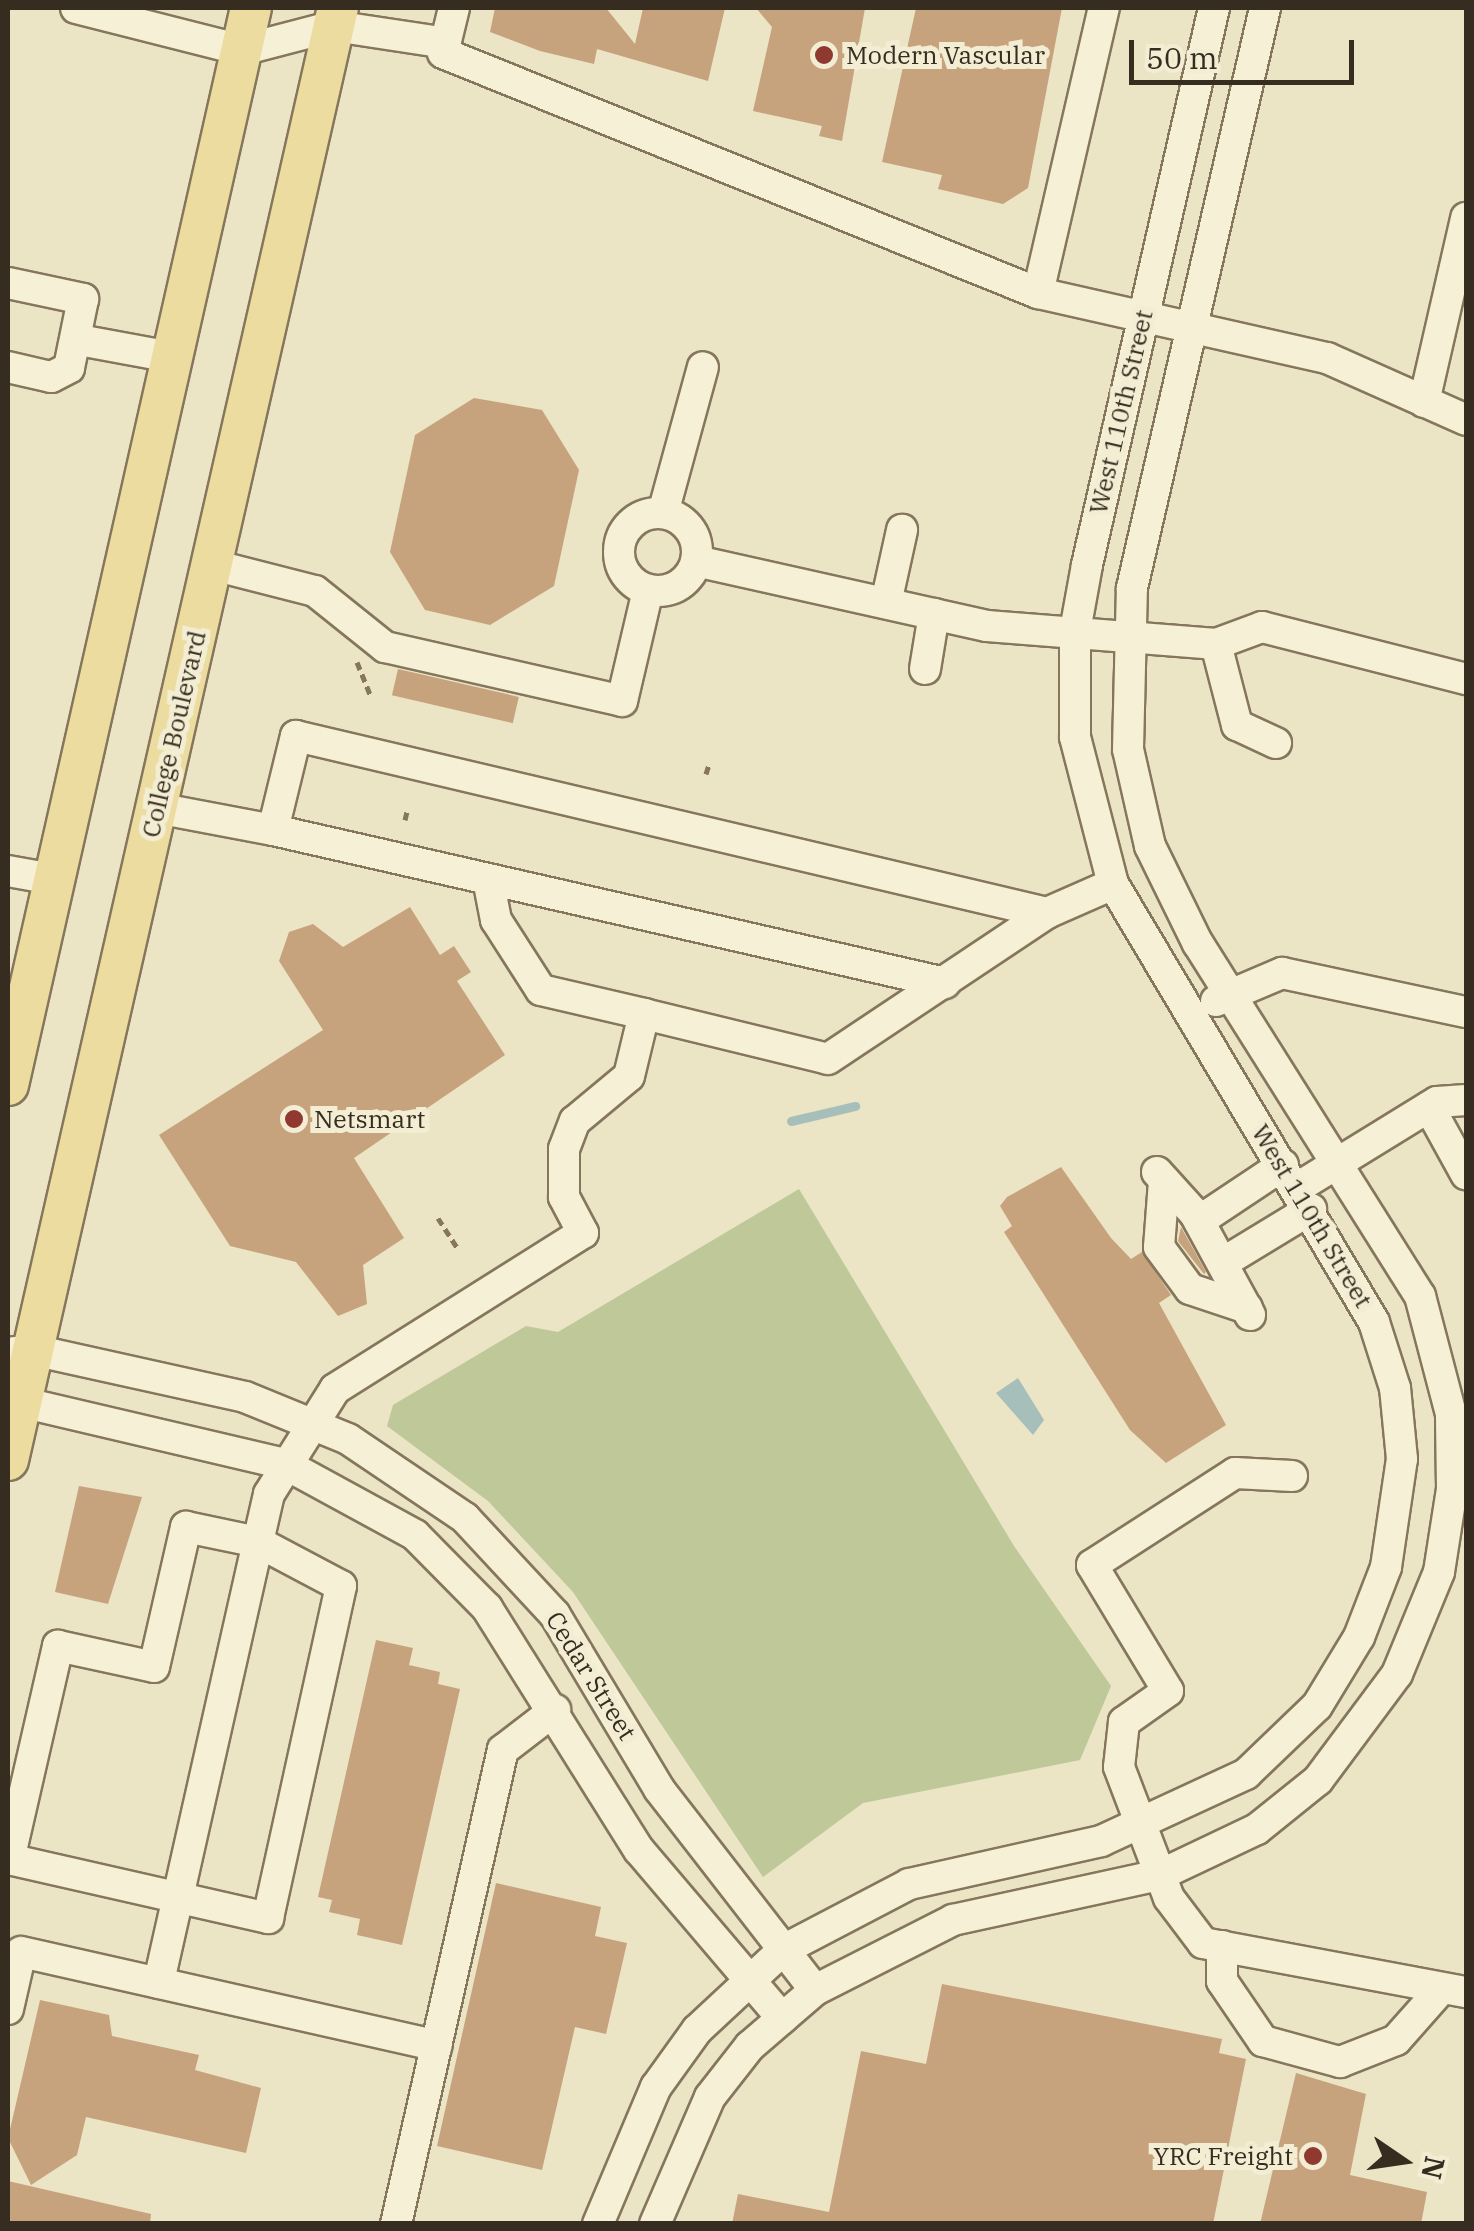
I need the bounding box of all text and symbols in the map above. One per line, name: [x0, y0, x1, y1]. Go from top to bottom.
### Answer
scale bar: [1134, 20, 1359, 82]
text: 50 m: [1146, 38, 1218, 77]
place label: Modern Vascular: [846, 40, 1045, 70]
marker: Modern Vascular: [811, 42, 837, 68]
street label: West 110th Street: [1083, 307, 1159, 517]
street label: College Boulevard: [136, 628, 212, 840]
place label: Netsmart: [314, 1104, 425, 1134]
marker: Netsmart: [283, 1108, 305, 1130]
street label: West 110th Street: [1245, 1119, 1379, 1313]
street label: Cedar Street: [540, 1606, 642, 1746]
north arrow: [1354, 2111, 1454, 2211]
place label: YRC Freight: [1153, 2141, 1293, 2171]
marker: YRC Freight: [1302, 2145, 1324, 2167]
text: N: [1413, 2153, 1454, 2183]

